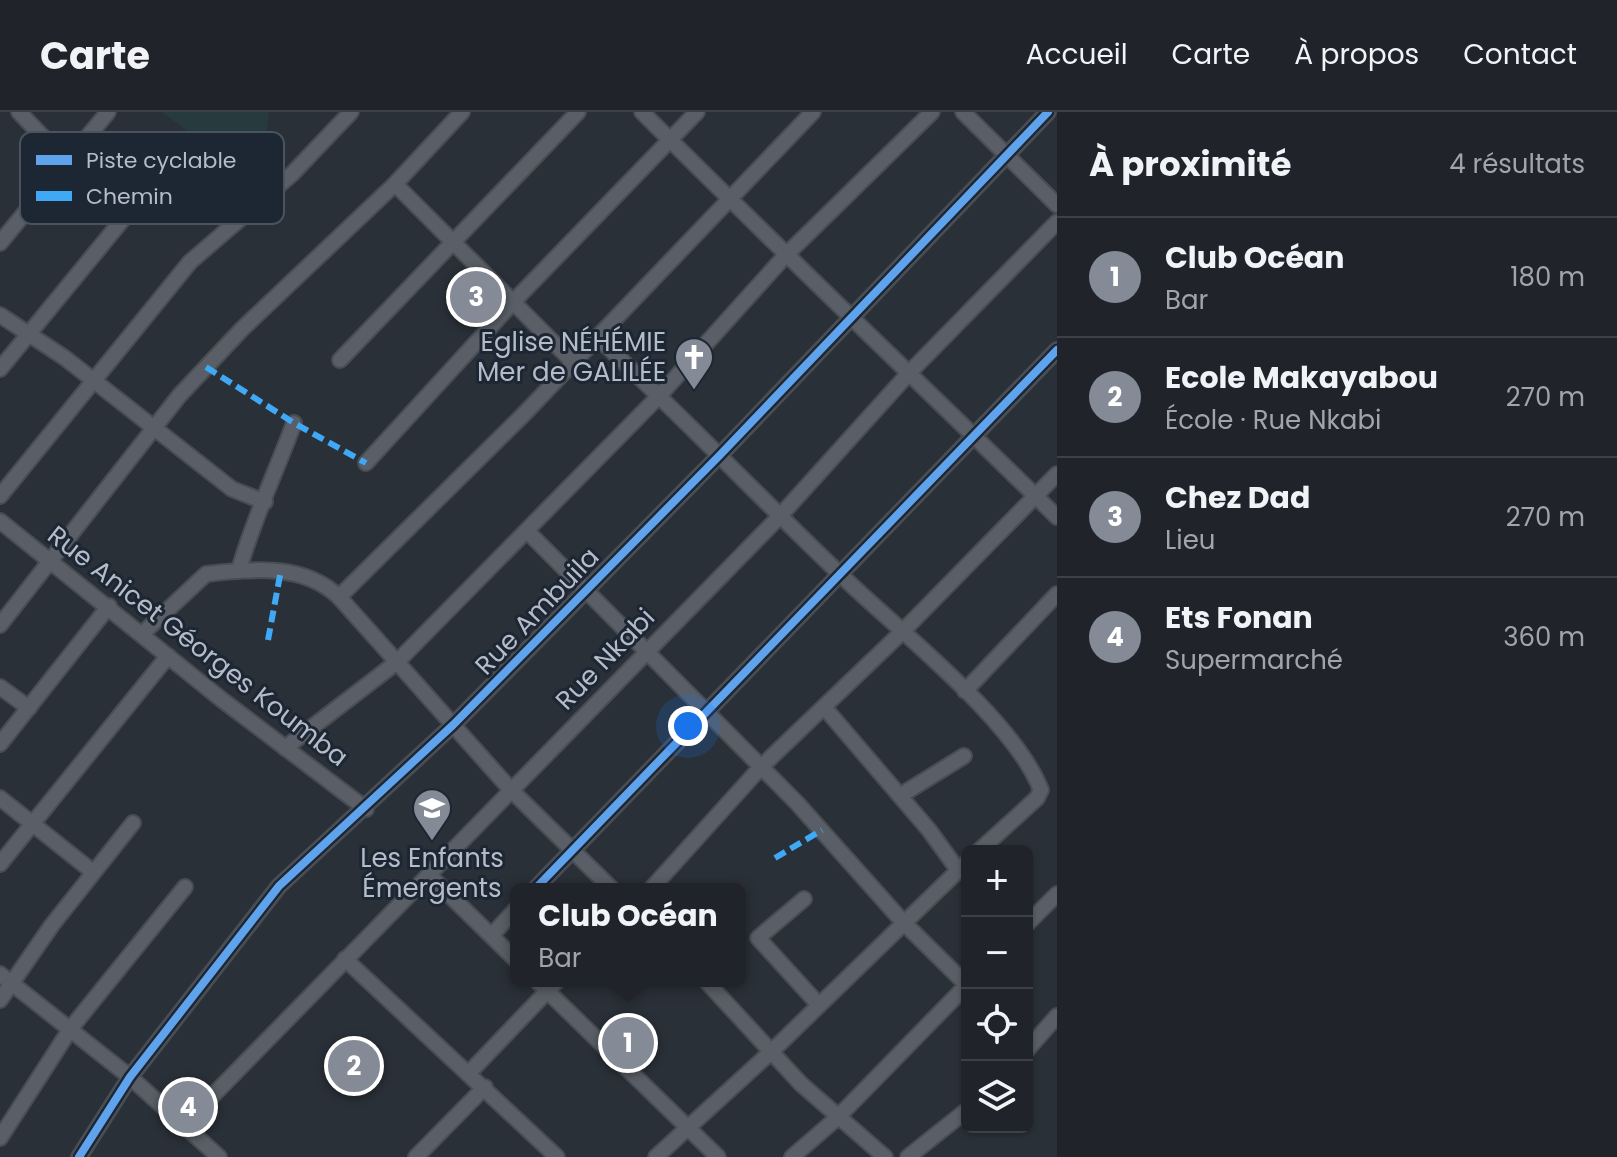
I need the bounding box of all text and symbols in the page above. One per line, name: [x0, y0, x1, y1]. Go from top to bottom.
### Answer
text: Carte: [40, 29, 150, 82]
text: Accueil: [1026, 35, 1128, 74]
text: Carte: [1172, 35, 1250, 74]
text: À propos: [1294, 35, 1419, 74]
text: Contact: [1463, 35, 1577, 74]
legend: [20, 132, 284, 224]
text: À proximité: [1089, 140, 1291, 188]
text: Piste cyclable: [86, 145, 236, 176]
text: 4 résultats: [1449, 146, 1585, 182]
text: Chemin: [86, 181, 173, 212]
text: Club Océan: [1165, 236, 1344, 279]
text: 1: [1110, 259, 1120, 295]
text: 180 m: [1510, 259, 1585, 295]
pin: 3: [450, 267, 502, 327]
text: Bar: [1165, 282, 1208, 318]
place label: Eglise NÉHÉMIE Mer de GALILÉE: [477, 324, 666, 390]
church icon: Eglise NÉHÉMIE Mer de GALILÉE: [673, 336, 715, 391]
text: Ecole Makayabou: [1165, 356, 1438, 399]
text: 2: [1108, 379, 1122, 415]
text: 270 m: [1506, 379, 1585, 415]
text: École · Rue Nkabi: [1165, 402, 1381, 438]
text: Chez Dad: [1165, 476, 1310, 519]
text: 3: [1107, 499, 1123, 535]
text: 270 m: [1506, 499, 1585, 535]
street label: Rue Anicet Géorges Koumba: [40, 517, 356, 775]
text: Lieu: [1165, 522, 1215, 558]
street label: Rue Ambuila: [467, 539, 607, 683]
text: Ets Fonan: [1165, 596, 1313, 639]
street label: Rue Nkabi: [547, 600, 663, 718]
text: 4: [1106, 619, 1124, 655]
text: 360 m: [1503, 619, 1585, 655]
text: Supermarché: [1165, 642, 1343, 678]
your location: [668, 706, 708, 746]
school or university icon: Les Enfants Émergents: [411, 787, 453, 842]
place label: Les Enfants Émergents: [360, 840, 504, 906]
map controls: [961, 845, 1033, 1133]
button: +: [961, 845, 1033, 917]
popup: [510, 883, 746, 987]
text: Club Océan: [538, 894, 718, 937]
button: −: [961, 917, 1033, 989]
text: Bar: [538, 940, 581, 976]
button: locate: [961, 989, 1033, 1061]
pin: 1: [602, 1013, 654, 1073]
pin: 2: [328, 1036, 380, 1096]
button: layers: [961, 1061, 1033, 1133]
pin: 4: [162, 1077, 214, 1137]

